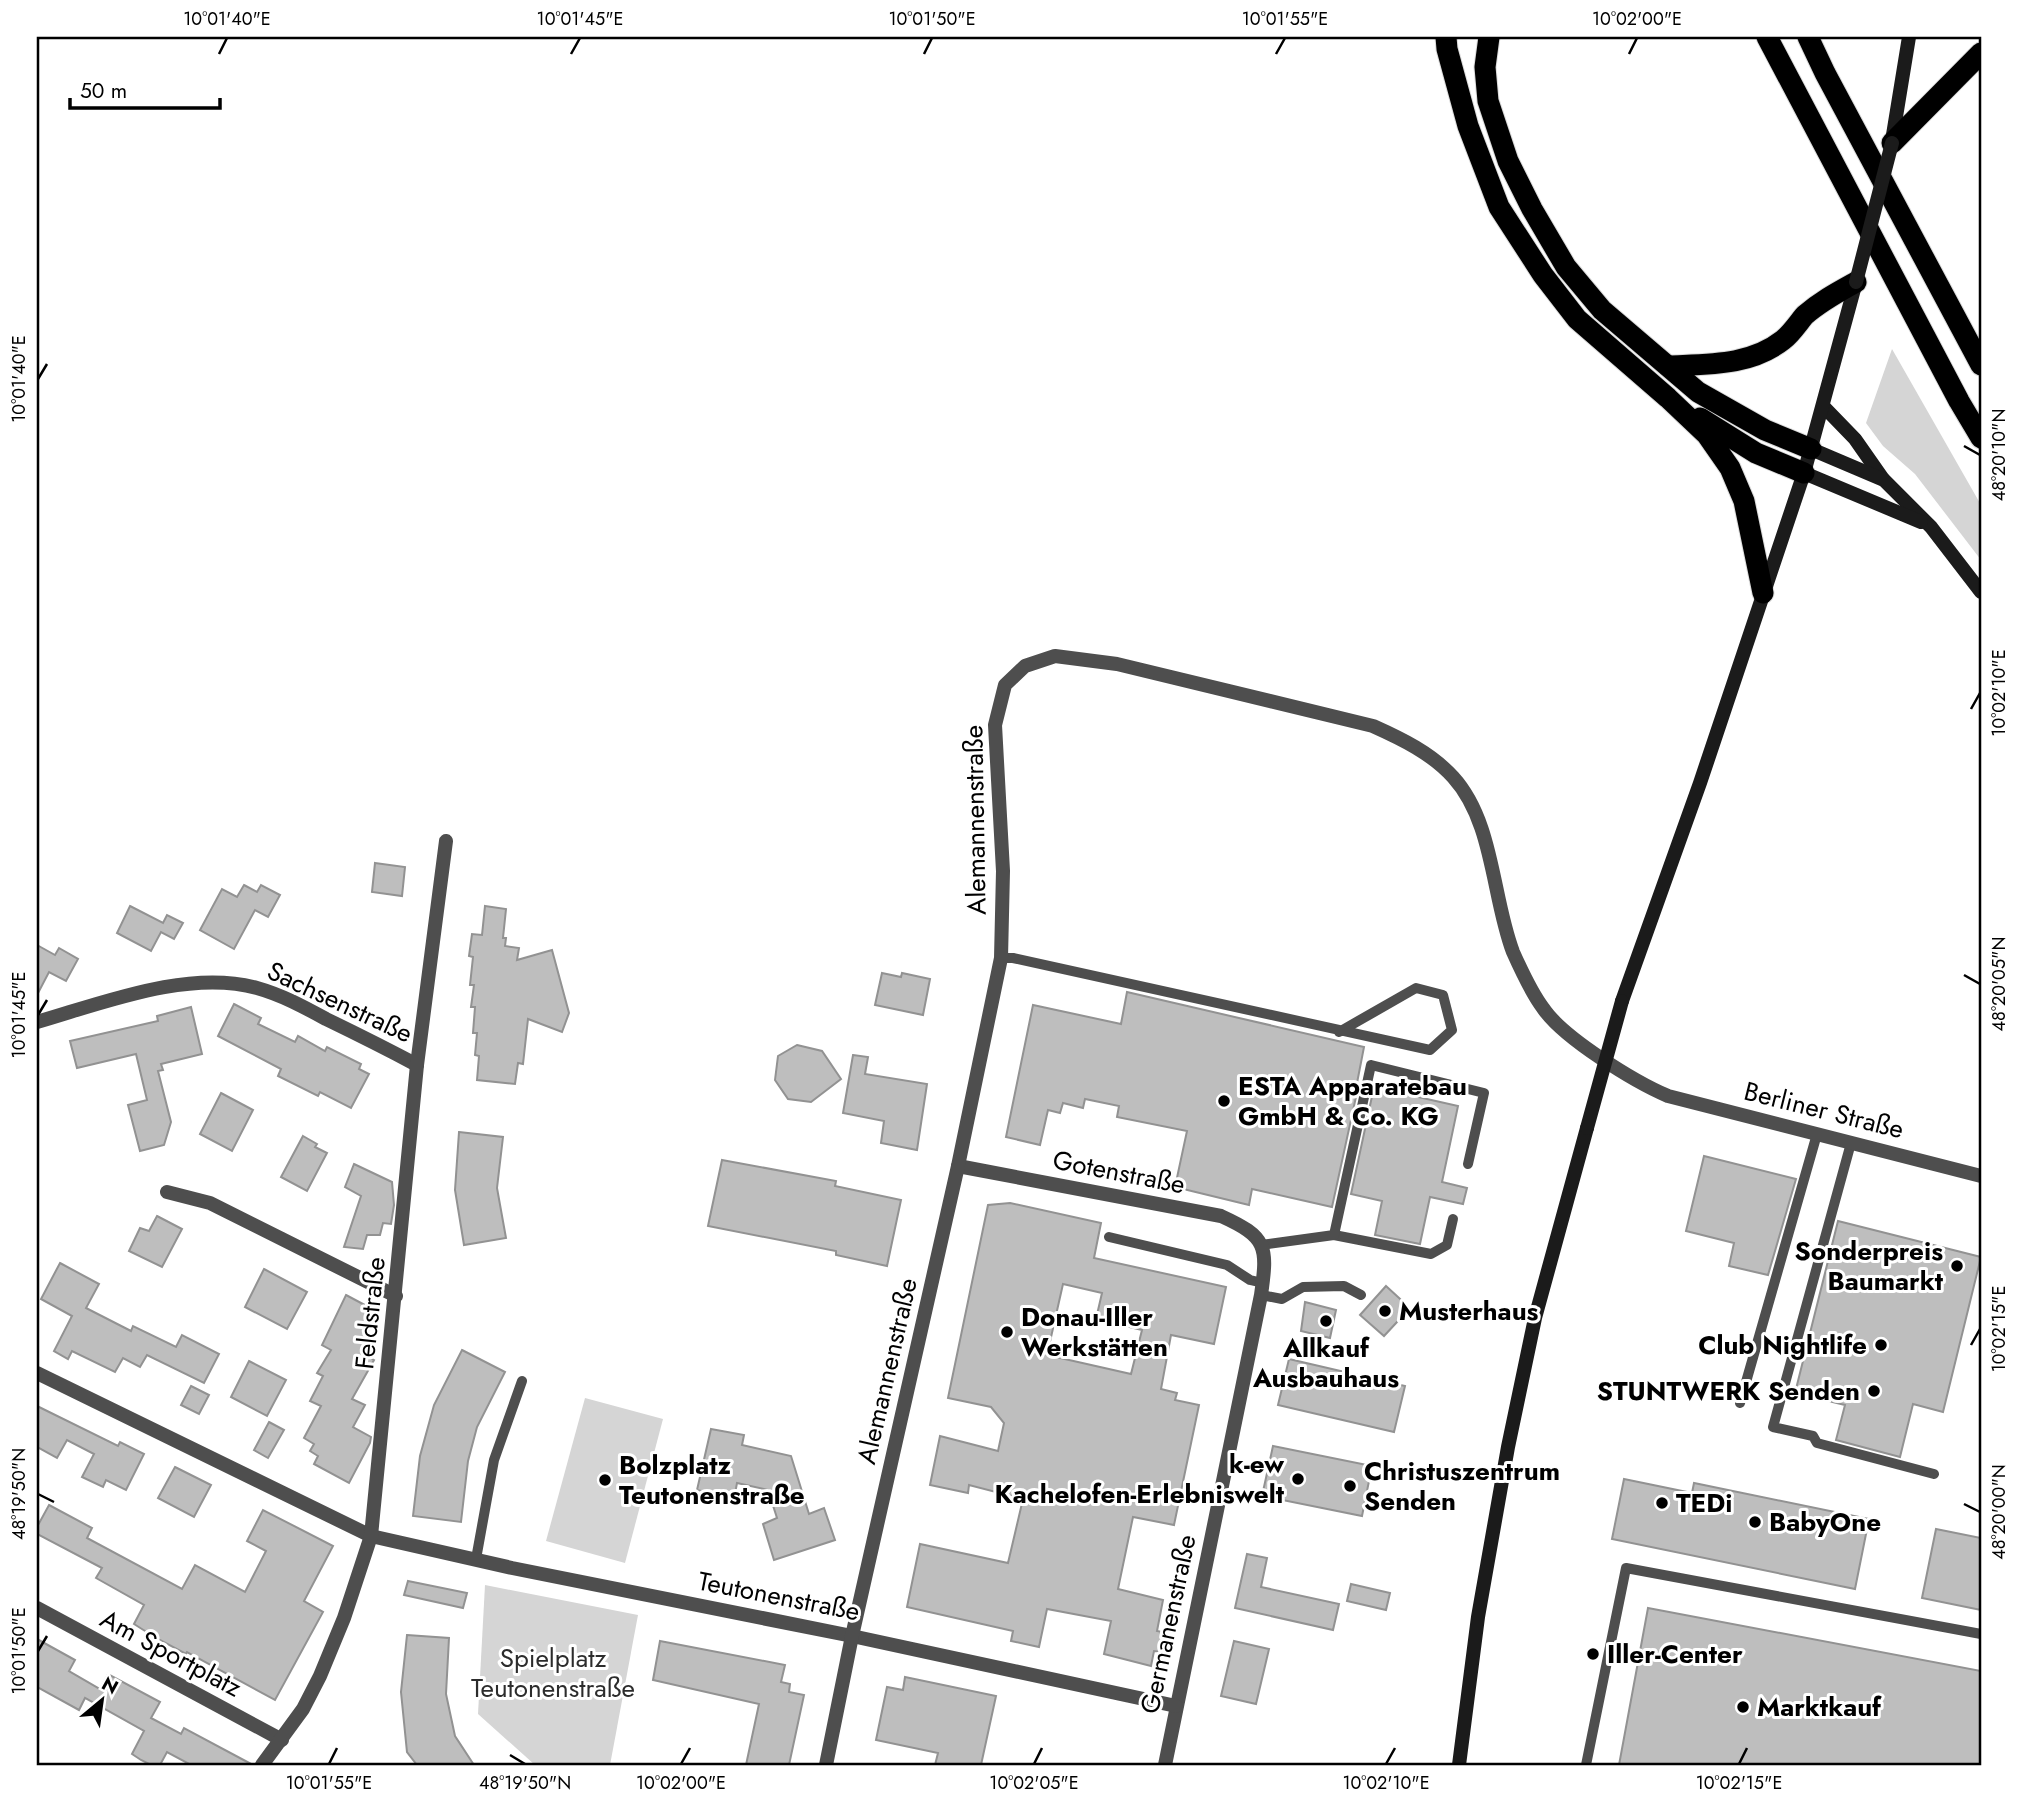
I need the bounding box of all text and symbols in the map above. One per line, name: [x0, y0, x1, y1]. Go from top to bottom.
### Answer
text: 10°01'40"E: [183, 6, 271, 32]
text: 10°01'45"E: [537, 6, 623, 32]
text: 10°01'50"E: [888, 6, 976, 32]
text: 10°01'55"E: [1242, 6, 1328, 32]
text: 10°02'00"E: [1592, 6, 1682, 32]
scale bar: [70, 66, 220, 110]
text: 50 m: [80, 76, 127, 106]
text: 10°01'40"E: [6, 335, 32, 423]
text: 48°20'10"N: [1986, 409, 2012, 501]
text: 10°02'10"E: [1986, 649, 2012, 737]
street label: Alemannenstraße: [954, 725, 996, 915]
text: 48°20'05"N: [1986, 937, 2012, 1031]
street label: Sachsenstraße: [261, 952, 419, 1052]
text: 10°01'45"E: [6, 972, 32, 1058]
place label: ESTA Apparatebau GmbH & Co. KG: [1238, 1067, 1467, 1135]
street label: Berliner Straße: [1740, 1072, 1908, 1148]
marker: ESTA Apparatebau GmbH & Co. KG: [1216, 1093, 1232, 1109]
street label: Gotenstraße: [1050, 1141, 1188, 1203]
place label: Sonderpreis Baumarkt: [1795, 1232, 1944, 1300]
street label: Feldstraße: [345, 1255, 395, 1371]
marker: Sonderpreis Baumarkt: [1949, 1258, 1965, 1274]
street label: Alemannenstraße: [847, 1274, 927, 1468]
text: 10°02'15"E: [1986, 1286, 2012, 1372]
place label: Musterhaus: [1399, 1292, 1539, 1330]
place label: Donau-Iller Werkstätten: [1021, 1298, 1168, 1366]
marker: Musterhaus: [1377, 1303, 1393, 1319]
marker: Allkauf Ausbauhaus: [1318, 1313, 1334, 1329]
marker: Donau-Iller Werkstätten: [999, 1324, 1015, 1340]
place label: Club Nightlife: [1698, 1326, 1867, 1364]
place label: Allkauf Ausbauhaus: [1252, 1329, 1399, 1397]
marker: Club Nightlife: [1873, 1337, 1889, 1353]
place label: STUNTWERK Senden: [1597, 1372, 1860, 1410]
marker: STUNTWERK Senden: [1866, 1383, 1882, 1399]
place label: k-ew Kachelofen-Erlebniswelt: [995, 1445, 1285, 1513]
place label: Bolzplatz Teutonenstraße: [619, 1446, 805, 1514]
text: 48°19'50"N: [6, 1448, 32, 1540]
place label: Christuszentrum Senden: [1364, 1452, 1560, 1520]
text: 48°20'00"N: [1986, 1464, 2012, 1560]
marker: k-ew Kachelofen-Erlebniswelt: [1290, 1471, 1306, 1487]
marker: Bolzplatz Teutonenstraße: [597, 1472, 613, 1488]
marker: Christuszentrum Senden: [1342, 1478, 1358, 1494]
place label: TEDi: [1676, 1484, 1733, 1522]
marker: TEDi: [1654, 1495, 1670, 1511]
place label: BabyOne: [1769, 1503, 1881, 1541]
marker: BabyOne: [1747, 1514, 1763, 1530]
street label: Germanenstraße: [1130, 1531, 1206, 1717]
street label: Teutonenstraße: [695, 1562, 863, 1630]
street label: Am Sportplatz: [94, 1600, 248, 1706]
text: 10°01'50"E: [6, 1607, 32, 1695]
place label: Iller-Center: [1607, 1635, 1743, 1673]
park label: Spielplatz Teutonenstraße: [471, 1639, 635, 1707]
marker: Iller-Center: [1585, 1646, 1601, 1662]
north arrow: [66, 1666, 136, 1736]
text: N: [97, 1670, 123, 1701]
place label: Marktkauf: [1757, 1688, 1882, 1726]
marker: Marktkauf: [1735, 1699, 1751, 1715]
text: 10°01'55"E: [286, 1770, 372, 1796]
text: 48°19'50"N: [479, 1770, 571, 1796]
text: 10°02'00"E: [636, 1770, 726, 1796]
text: 10°02'05"E: [989, 1770, 1079, 1796]
text: 10°02'10"E: [1342, 1770, 1430, 1796]
text: 10°02'15"E: [1696, 1770, 1782, 1796]

